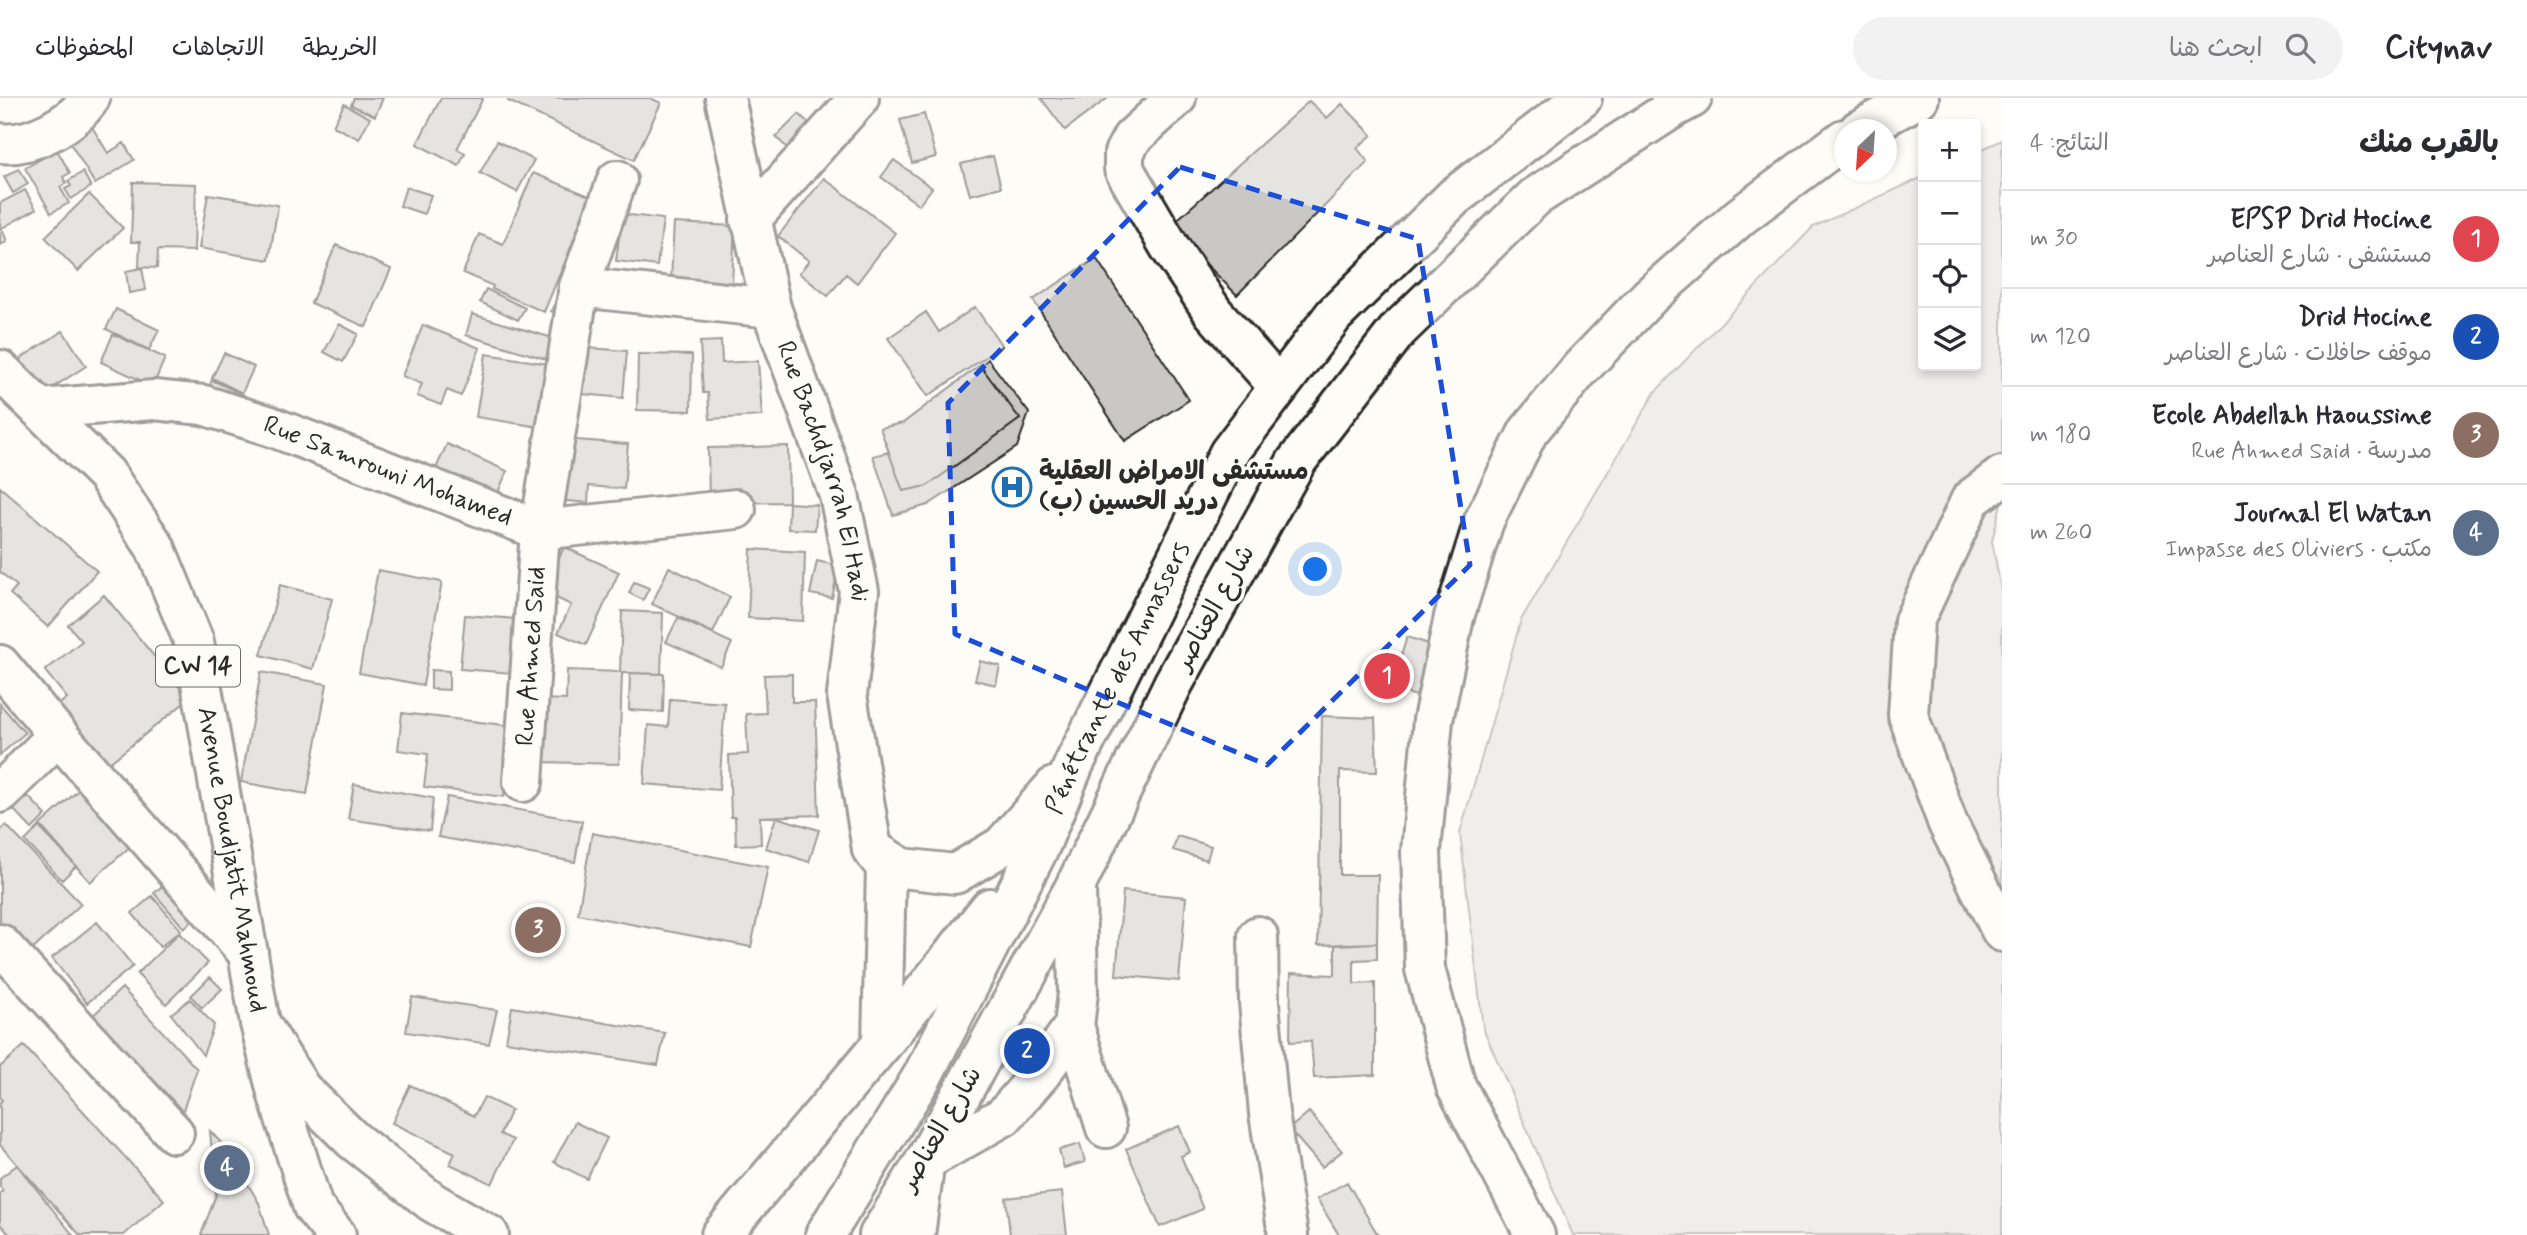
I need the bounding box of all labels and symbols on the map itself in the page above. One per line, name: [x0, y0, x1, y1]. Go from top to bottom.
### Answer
north arrow: [1834, 119, 1897, 182]
street label: Rue Bachdjarrah El Hadi: [767, 336, 877, 603]
street label: Rue Samrouni Mohamed: [258, 408, 517, 535]
place label: مستشفى الامراض العقلية دريد الحسين (ب): [1039, 455, 1309, 519]
hospital icon: مستشفى الامراض العقلية دريد الحسين (ب): [991, 466, 1033, 508]
street label: Pénétrante des Annassers: [1038, 536, 1199, 820]
street label: شارع العناصر: [1166, 539, 1263, 679]
your location: [1298, 552, 1332, 586]
street label: Rue Ahmed Said: [508, 565, 554, 747]
road number: CW 14: [156, 646, 240, 686]
pin: 1: [1364, 650, 1410, 702]
street label: Avenue Boudjatit Mahmoud: [189, 704, 275, 1015]
pin: 3: [515, 904, 561, 956]
pin: 2: [1004, 1025, 1050, 1077]
street label: شارع العناصر: [891, 1061, 990, 1199]
pin: 4: [204, 1142, 250, 1194]

